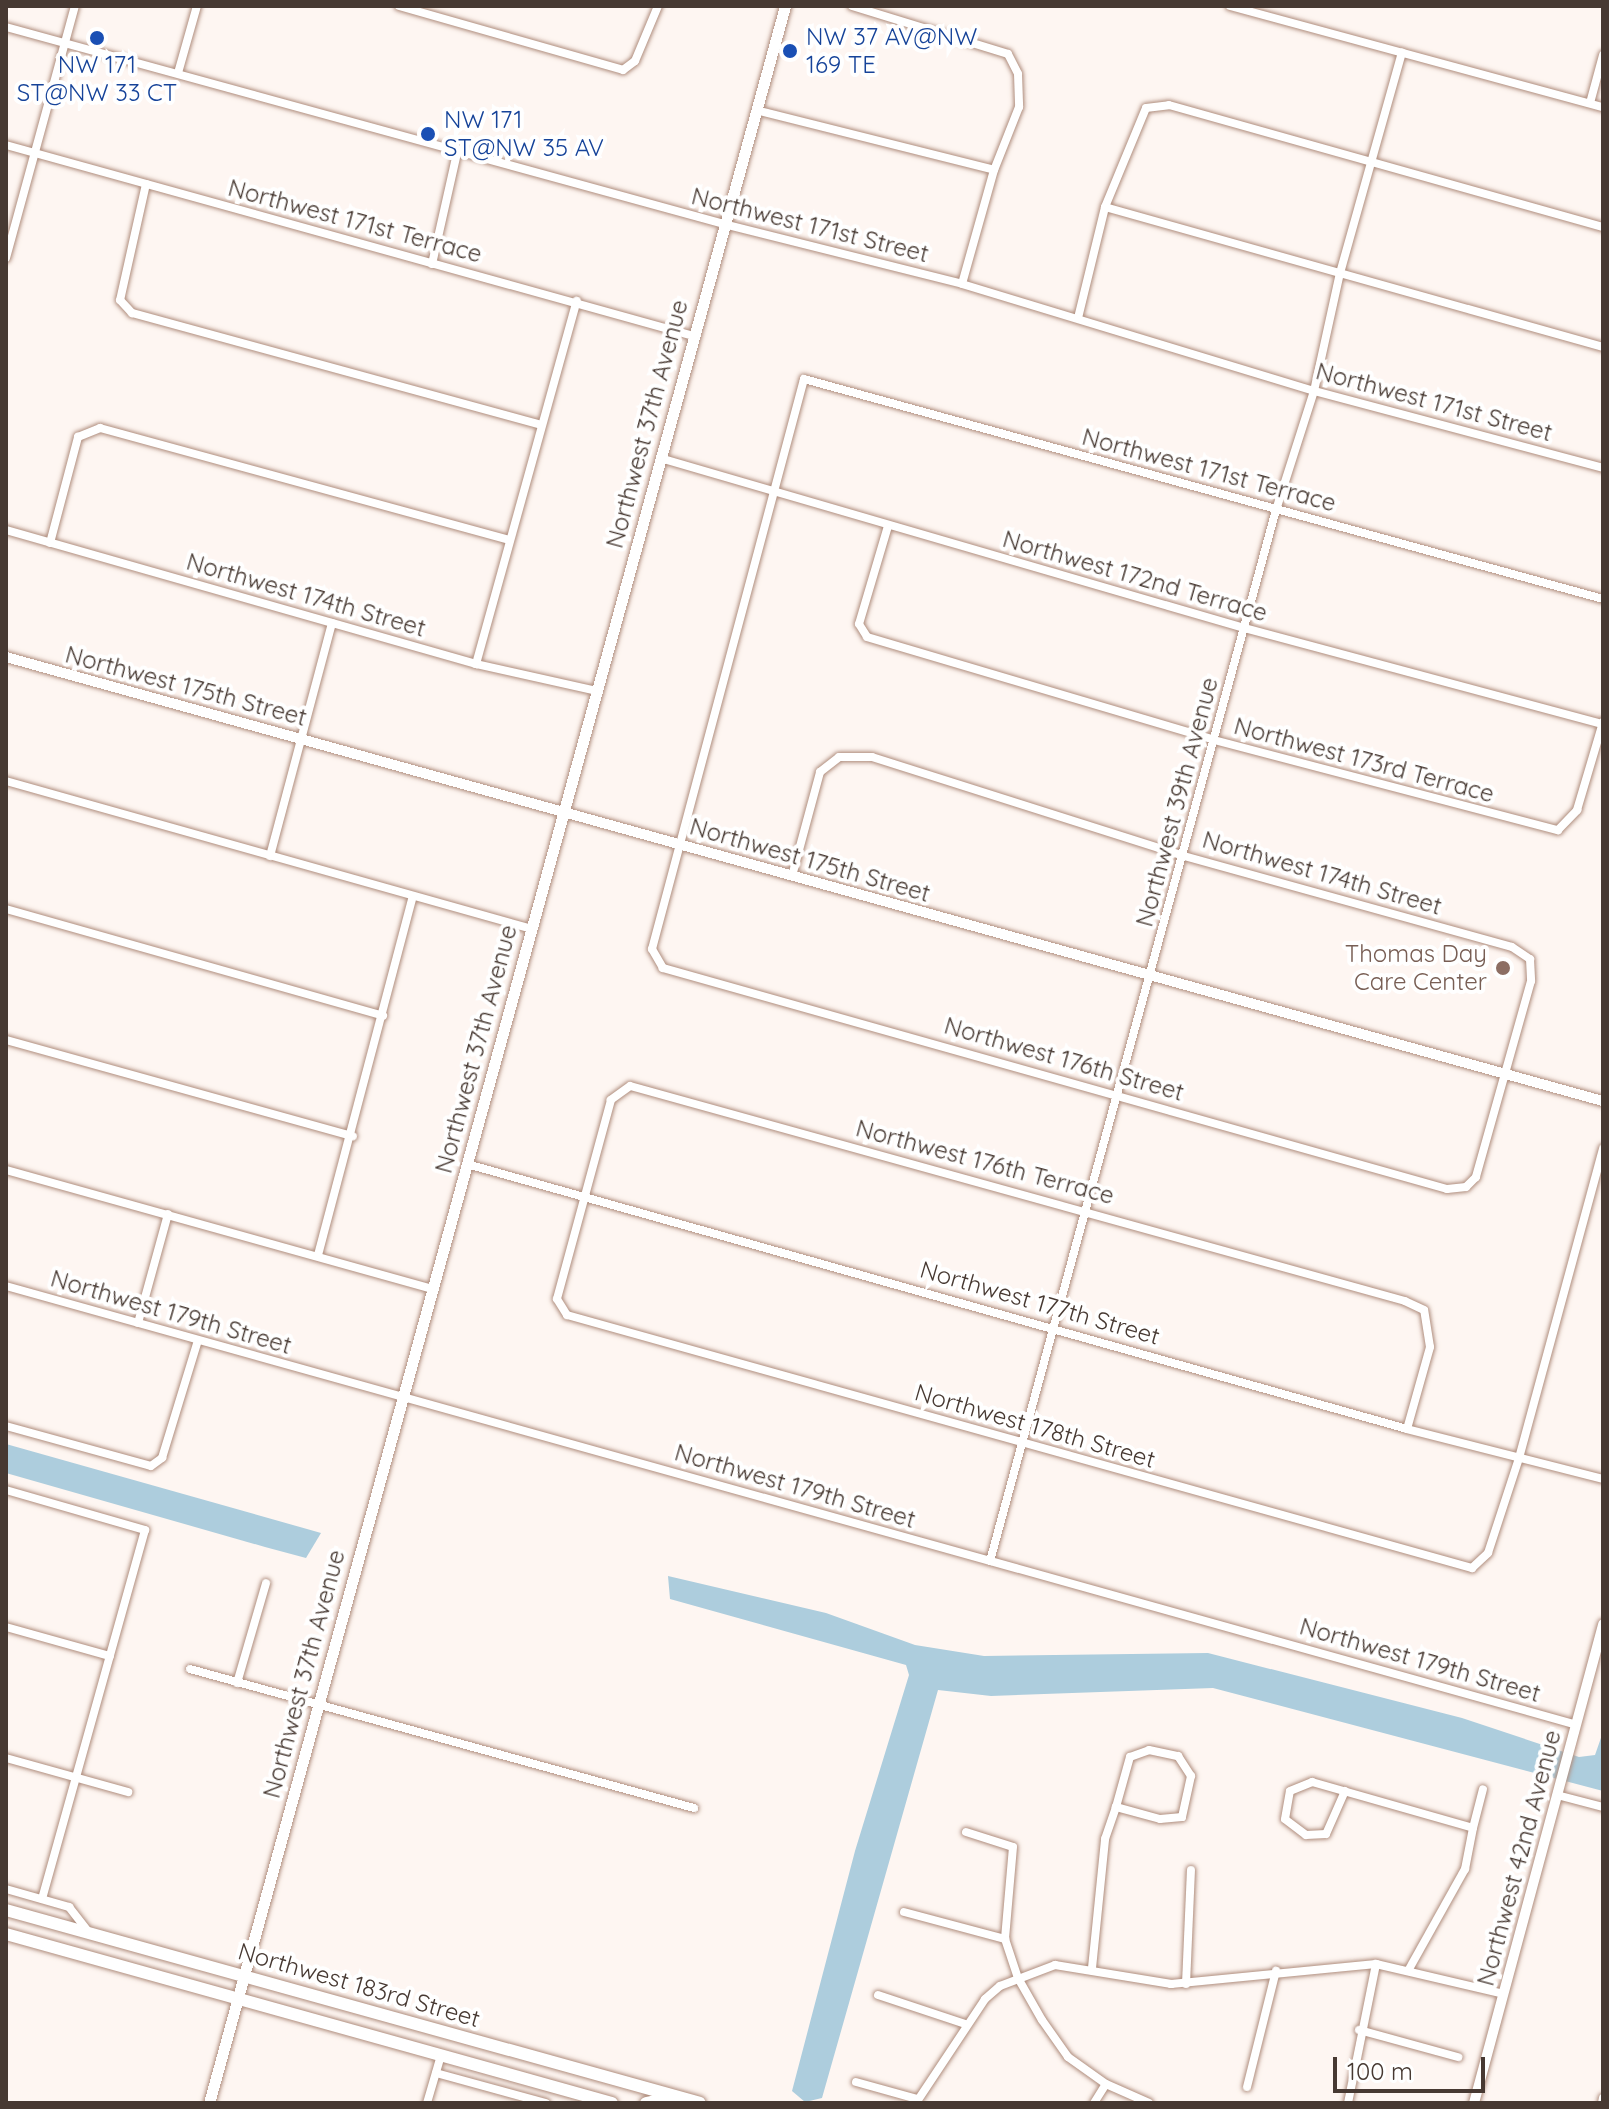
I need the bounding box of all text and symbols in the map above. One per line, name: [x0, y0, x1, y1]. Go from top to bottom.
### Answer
place label: NW 37 AV@NW 169 TE: [806, 23, 978, 79]
marker: NW 171 ST@NW 33 CT: [88, 29, 106, 47]
marker: NW 37 AV@NW 169 TE: [781, 42, 799, 60]
place label: NW 171 ST@NW 33 CT: [17, 51, 177, 107]
place label: NW 171 ST@NW 35 AV: [444, 106, 604, 162]
marker: NW 171 ST@NW 35 AV: [419, 125, 437, 143]
street label: Northwest 171st Terrace: [225, 173, 485, 269]
street label: Northwest 171st Street: [688, 182, 932, 268]
street label: Northwest 37th Avenue: [600, 297, 694, 551]
street label: Northwest 171st Street: [1313, 357, 1555, 447]
street label: Northwest 171st Terrace: [1079, 422, 1339, 518]
street label: Northwest 172nd Terrace: [999, 524, 1271, 628]
street label: Northwest 174th Street: [183, 547, 429, 643]
street label: Northwest 175th Street: [62, 640, 310, 732]
street label: Northwest 39th Avenue: [1130, 674, 1224, 930]
street label: Northwest 173rd Terrace: [1231, 711, 1497, 809]
street label: Northwest 175th Street: [686, 812, 934, 908]
street label: Northwest 174th Street: [1199, 825, 1445, 921]
street label: Northwest 37th Avenue: [429, 922, 523, 1176]
place label: Thomas Day Care Center: [1345, 940, 1487, 996]
marker: Thomas Day Care Center: [1494, 959, 1512, 977]
street label: Northwest 176th Street: [941, 1011, 1187, 1107]
street label: Northwest 176th Terrace: [853, 1114, 1117, 1210]
street label: Northwest 177th Street: [917, 1255, 1163, 1351]
street label: Northwest 179th Street: [47, 1264, 295, 1360]
street label: Northwest 178th Street: [912, 1378, 1158, 1474]
street label: Northwest 179th Street: [671, 1438, 919, 1534]
street label: Northwest 37th Avenue: [257, 1547, 351, 1801]
street label: Northwest 179th Street: [1296, 1612, 1544, 1708]
street label: Northwest 42nd Avenue: [1471, 1727, 1567, 1989]
street label: Northwest 183rd Street: [235, 1937, 483, 2033]
scale bar: [1337, 2041, 1489, 2091]
text: 100 m: [1347, 2056, 1413, 2086]

